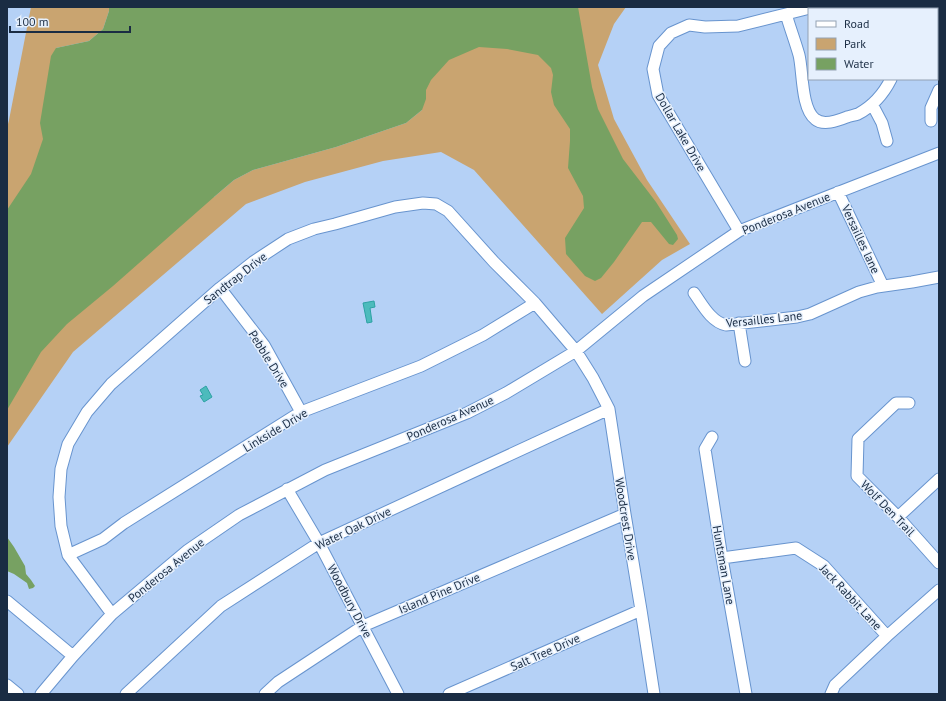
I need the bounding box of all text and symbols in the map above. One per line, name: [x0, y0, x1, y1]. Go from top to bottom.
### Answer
scale bar: [10, 8, 130, 34]
legend: [808, 8, 938, 80]
text: 100 m: [16, 14, 49, 29]
text: Road: [844, 16, 869, 31]
text: Park: [844, 36, 866, 51]
text: Water: [844, 56, 874, 71]
street label: Dollar Lake Drive: [652, 90, 710, 174]
street label: Ponderosa Avenue: [740, 189, 832, 237]
street label: Versailles lane: [838, 201, 883, 276]
street label: Sandtrap Drive: [200, 249, 270, 307]
street label: Versailles Lane: [724, 308, 803, 331]
street label: Pebble Drive: [245, 327, 293, 391]
street label: Ponderosa Avenue: [404, 392, 496, 444]
street label: Linkside Drive: [240, 405, 310, 455]
street label: Woodcrest Drive: [612, 477, 640, 561]
street label: Wolf Den Trail: [858, 477, 919, 539]
street label: Water Oak Drive: [313, 503, 393, 553]
street label: Huntsman Lane: [710, 524, 738, 606]
street label: Ponderosa Avenue: [125, 535, 207, 605]
street label: Jack Rabbit Lane: [816, 560, 885, 633]
street label: Woodbury Drive: [324, 562, 376, 640]
street label: Island Pine Drive: [396, 569, 482, 617]
street label: Salt Tree Drive: [508, 630, 582, 674]

